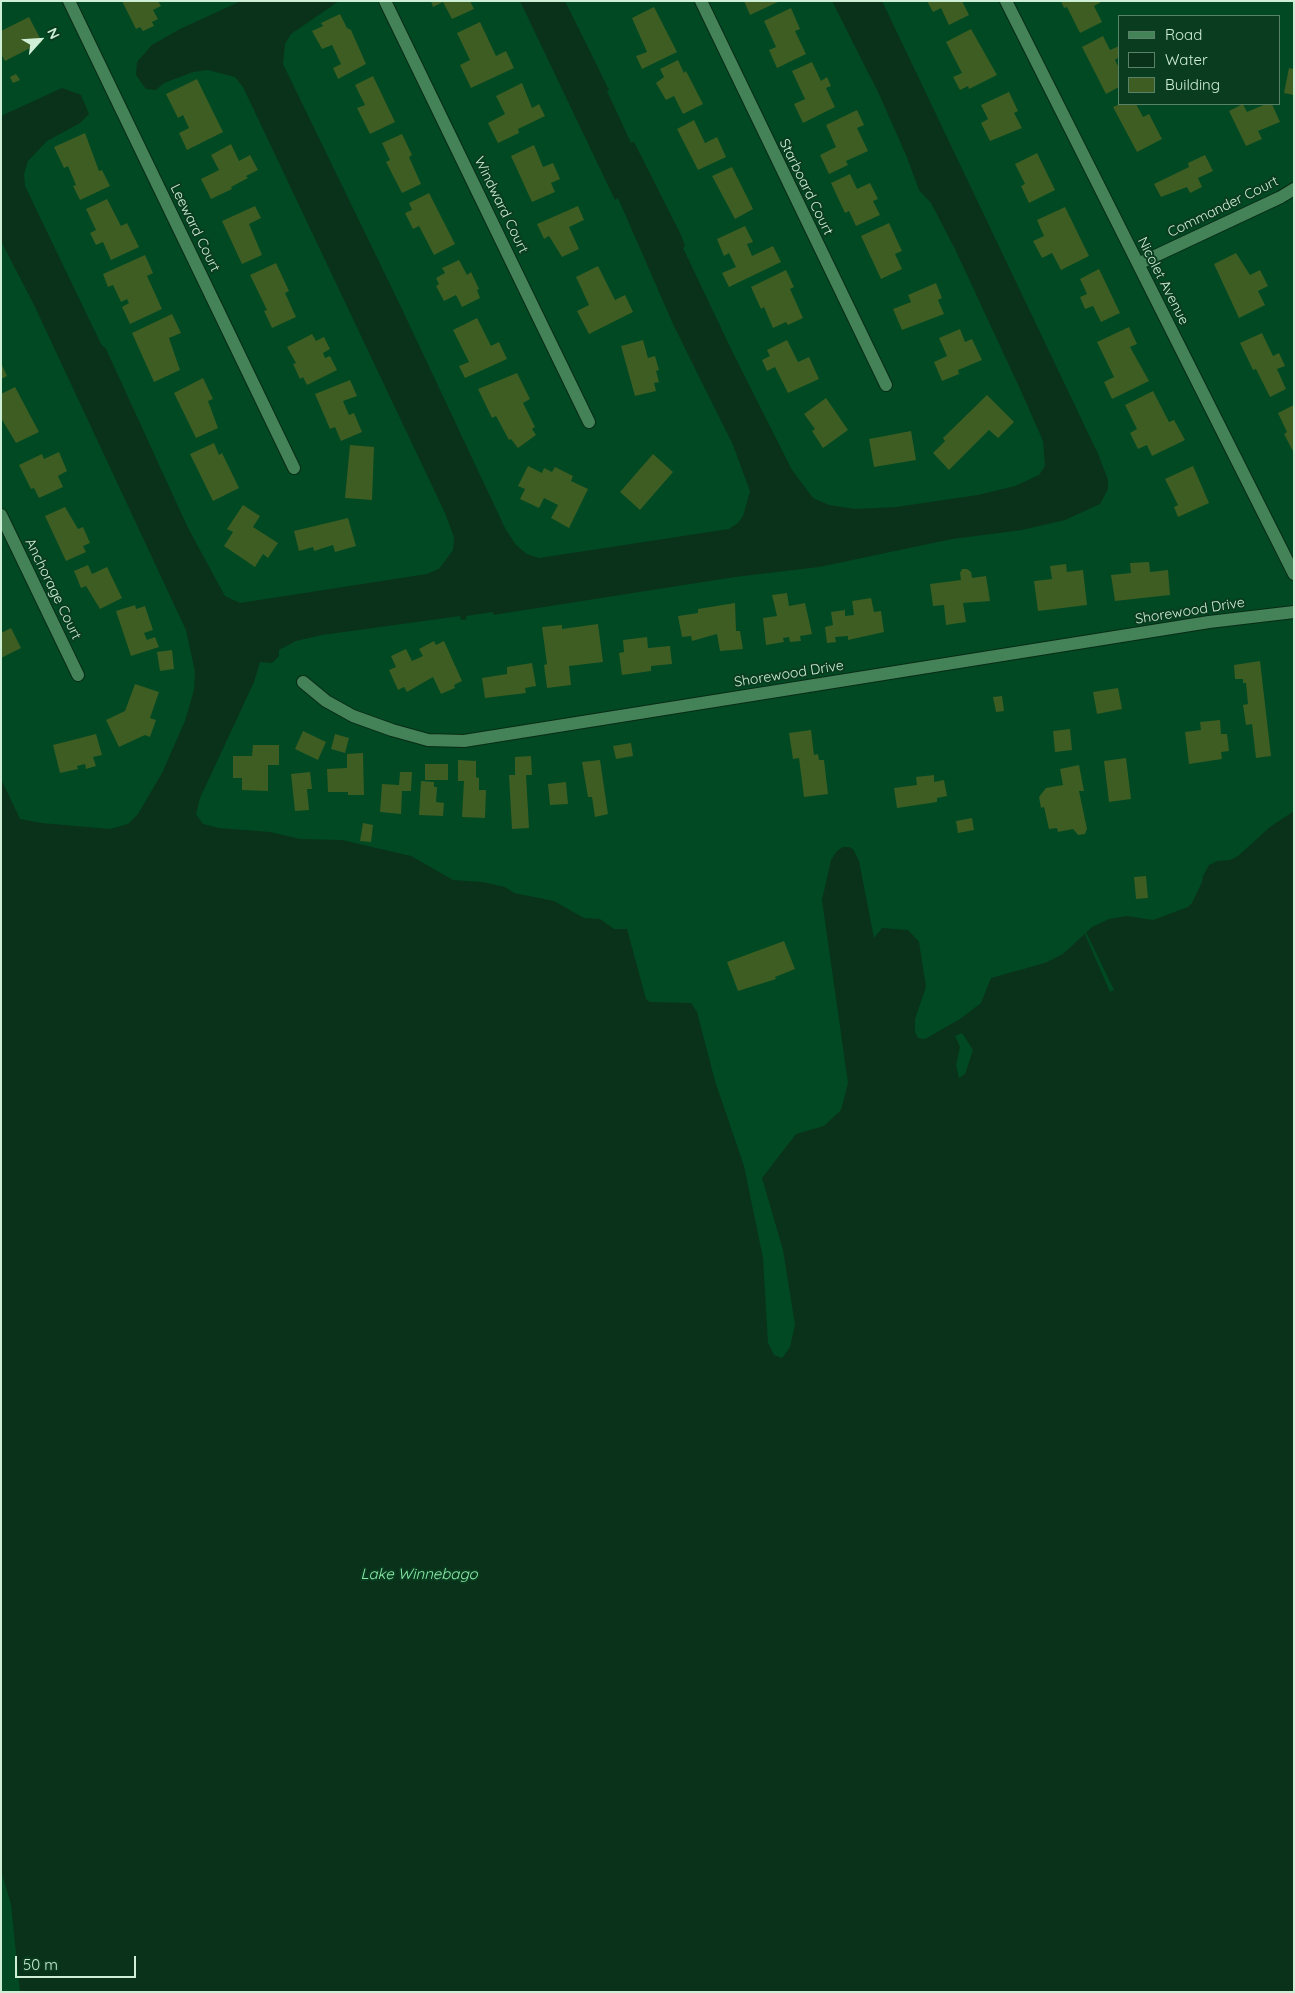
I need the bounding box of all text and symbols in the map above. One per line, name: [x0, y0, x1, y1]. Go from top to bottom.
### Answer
north arrow: [15, 15, 65, 65]
legend: [1118, 15, 1280, 105]
text: N: [43, 25, 64, 42]
text: Road: [1165, 25, 1202, 44]
text: Water: [1165, 50, 1208, 69]
text: Building: [1165, 75, 1220, 94]
street label: Starboard Court: [775, 136, 837, 238]
street label: Windward Court: [470, 154, 532, 256]
street label: Commander Court: [1165, 173, 1281, 241]
street label: Leeward Court: [167, 181, 223, 275]
street label: Nicolet Avenue: [1134, 234, 1192, 328]
street label: Anchorage Court: [21, 536, 85, 642]
street label: Shorewood Drive: [1134, 594, 1246, 628]
street label: Shorewood Drive: [733, 657, 845, 691]
water label: Lake Winnebago: [360, 1565, 478, 1583]
scale bar: [18, 1946, 139, 1978]
text: 50 m: [23, 1955, 58, 1974]

